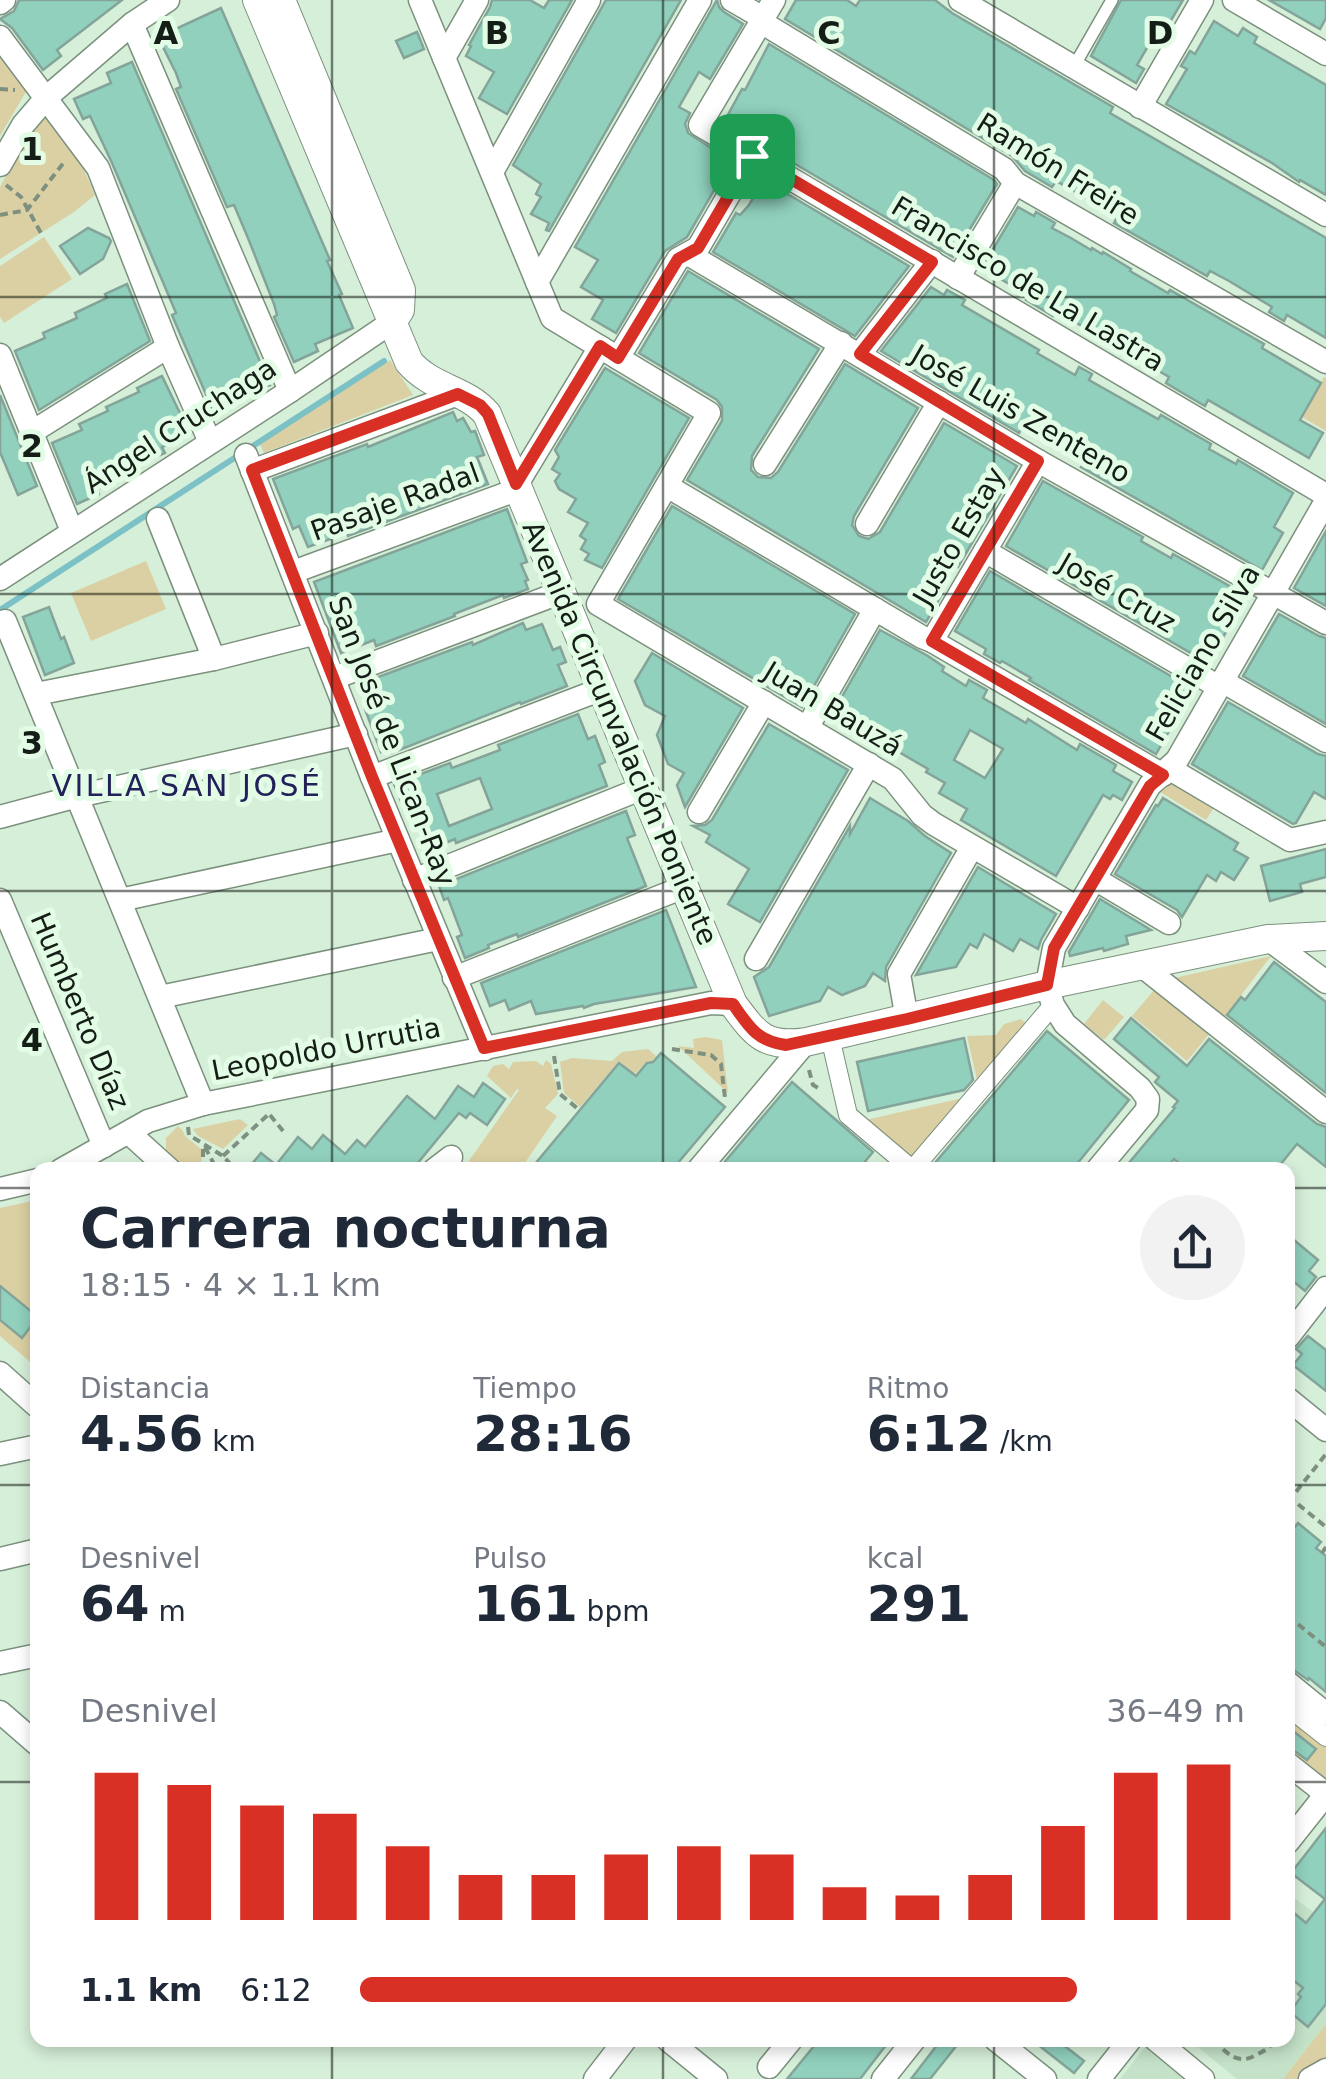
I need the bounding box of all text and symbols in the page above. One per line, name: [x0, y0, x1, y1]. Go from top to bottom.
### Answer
text: A: [154, 14, 179, 52]
text: B: [485, 14, 509, 52]
text: C: [817, 14, 841, 52]
text: D: [1147, 14, 1173, 52]
street label: Ramón Freire: [971, 106, 1145, 232]
pin: [710, 114, 795, 199]
icon: arrive: [725, 129, 780, 184]
text: 1: [21, 130, 43, 168]
street label: Francisco de La Lastra: [886, 189, 1170, 379]
street label: José Luis Zenteno: [904, 337, 1136, 490]
street label: Ángel Cruchaga: [77, 351, 282, 500]
text: 2: [21, 427, 43, 465]
street label: Pasaje Radal: [306, 456, 484, 548]
street label: Justo Estay: [905, 461, 1012, 613]
street label: Avenida Circunvalación Poniente: [516, 516, 724, 950]
street label: José Cruz: [1051, 545, 1181, 640]
street label: Feliciano Silva: [1139, 559, 1267, 747]
street label: San José de Lican-Ray: [321, 591, 463, 891]
street label: Juan Bauzá: [756, 654, 908, 763]
text: 3: [21, 724, 43, 762]
district label: VILLA SAN JOSÉ: [51, 768, 323, 803]
street label: Humberto Díaz: [24, 908, 136, 1114]
street label: Leopoldo Urrutia: [209, 1011, 443, 1087]
text: 4: [21, 1021, 43, 1059]
button: share: [1140, 1195, 1245, 1300]
text: Carrera nocturna: [80, 1196, 611, 1260]
text: 18:15 · 4 × 1.1 km: [80, 1266, 381, 1304]
text: Distancia: [80, 1372, 210, 1405]
text: Tiempo: [473, 1372, 577, 1405]
text: Ritmo: [867, 1372, 949, 1405]
text: 4.56: [80, 1405, 203, 1463]
text: 28:16: [473, 1405, 632, 1463]
text: 6:12: [867, 1405, 991, 1463]
text: km: [203, 1425, 256, 1458]
text: /km: [991, 1425, 1053, 1458]
text: Desnivel: [80, 1542, 200, 1575]
text: Pulso: [473, 1542, 547, 1575]
text: kcal: [867, 1542, 923, 1575]
text: 64: [80, 1575, 150, 1633]
text: 161: [473, 1575, 578, 1633]
text: 291: [867, 1575, 971, 1633]
text: m: [150, 1595, 186, 1628]
text: bpm: [578, 1595, 649, 1628]
text: Desnivel: [80, 1692, 218, 1730]
text: 36–49 m: [1106, 1692, 1245, 1730]
text: 1.1 km: [80, 1971, 202, 2009]
text: 6:12: [240, 1971, 312, 2009]

